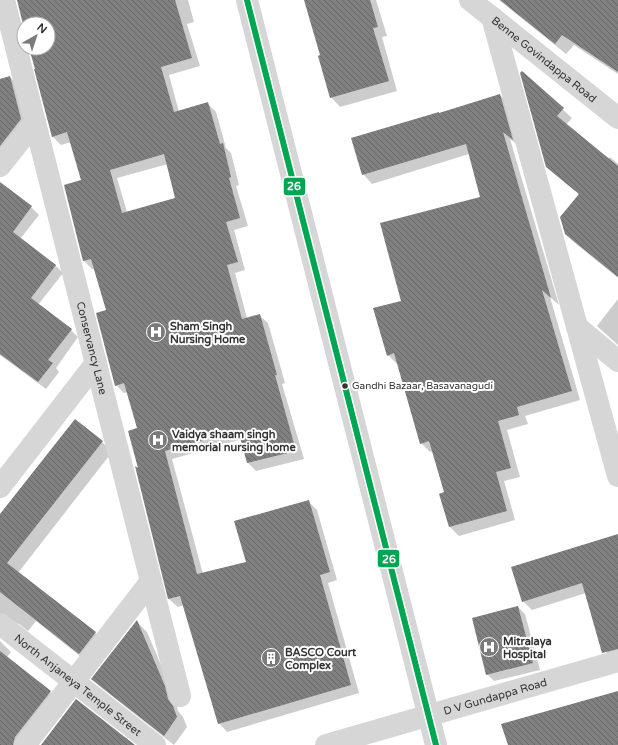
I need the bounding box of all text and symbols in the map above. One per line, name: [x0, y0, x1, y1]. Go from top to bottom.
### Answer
street label: Benne Govindappa Road: [489, 14, 599, 105]
north arrow: [16, 16, 56, 56]
text: N: [34, 21, 50, 36]
line badge: 26: [283, 177, 306, 196]
text: 26: [287, 180, 301, 193]
street label: Conservancy Lane: [74, 300, 110, 396]
place label: Sham Singh Nursing Home: [170, 320, 246, 347]
hospital icon: Sham Singh Nursing Home: [145, 321, 167, 343]
place label: Gandhi Bazaar, Basavanagudi: [352, 380, 493, 392]
marker: Gandhi Bazaar, Basavanagudi: [340, 381, 350, 391]
place label: Vaidya shaam singh memorial nursing home: [172, 428, 296, 455]
hospital icon: Vaidya shaam singh memorial nursing home: [147, 429, 169, 451]
line badge: 26: [377, 549, 400, 568]
text: 26: [382, 553, 396, 566]
street label: North Anjaneya Temple Street: [12, 631, 144, 739]
place label: Mitralaya Hospital: [503, 635, 552, 662]
hospital icon: Mitralaya Hospital: [478, 636, 500, 658]
place label: BASCO Court Complex: [285, 646, 357, 673]
building icon: BASCO Court Complex: [260, 647, 282, 669]
street label: D V Gundappa Road: [442, 675, 548, 717]

